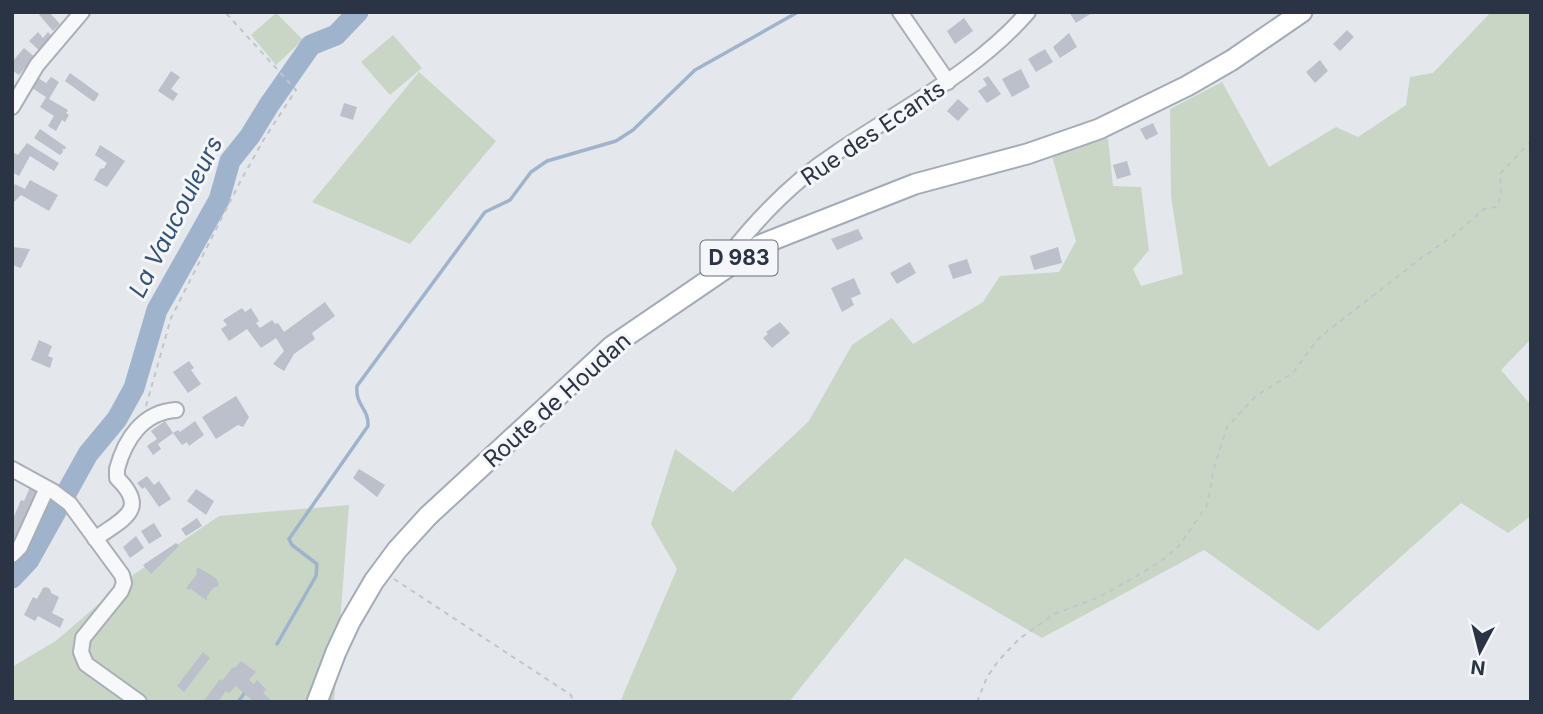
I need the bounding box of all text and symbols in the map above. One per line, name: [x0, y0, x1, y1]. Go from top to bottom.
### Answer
street label: Rue des Ecants: [796, 75, 950, 191]
water label: La Vaucouleurs: [122, 131, 229, 302]
road number: D 983: [700, 240, 778, 276]
street label: Route de Houdan: [478, 327, 636, 473]
north arrow: [1445, 616, 1515, 686]
text: N: [1469, 655, 1487, 680]

